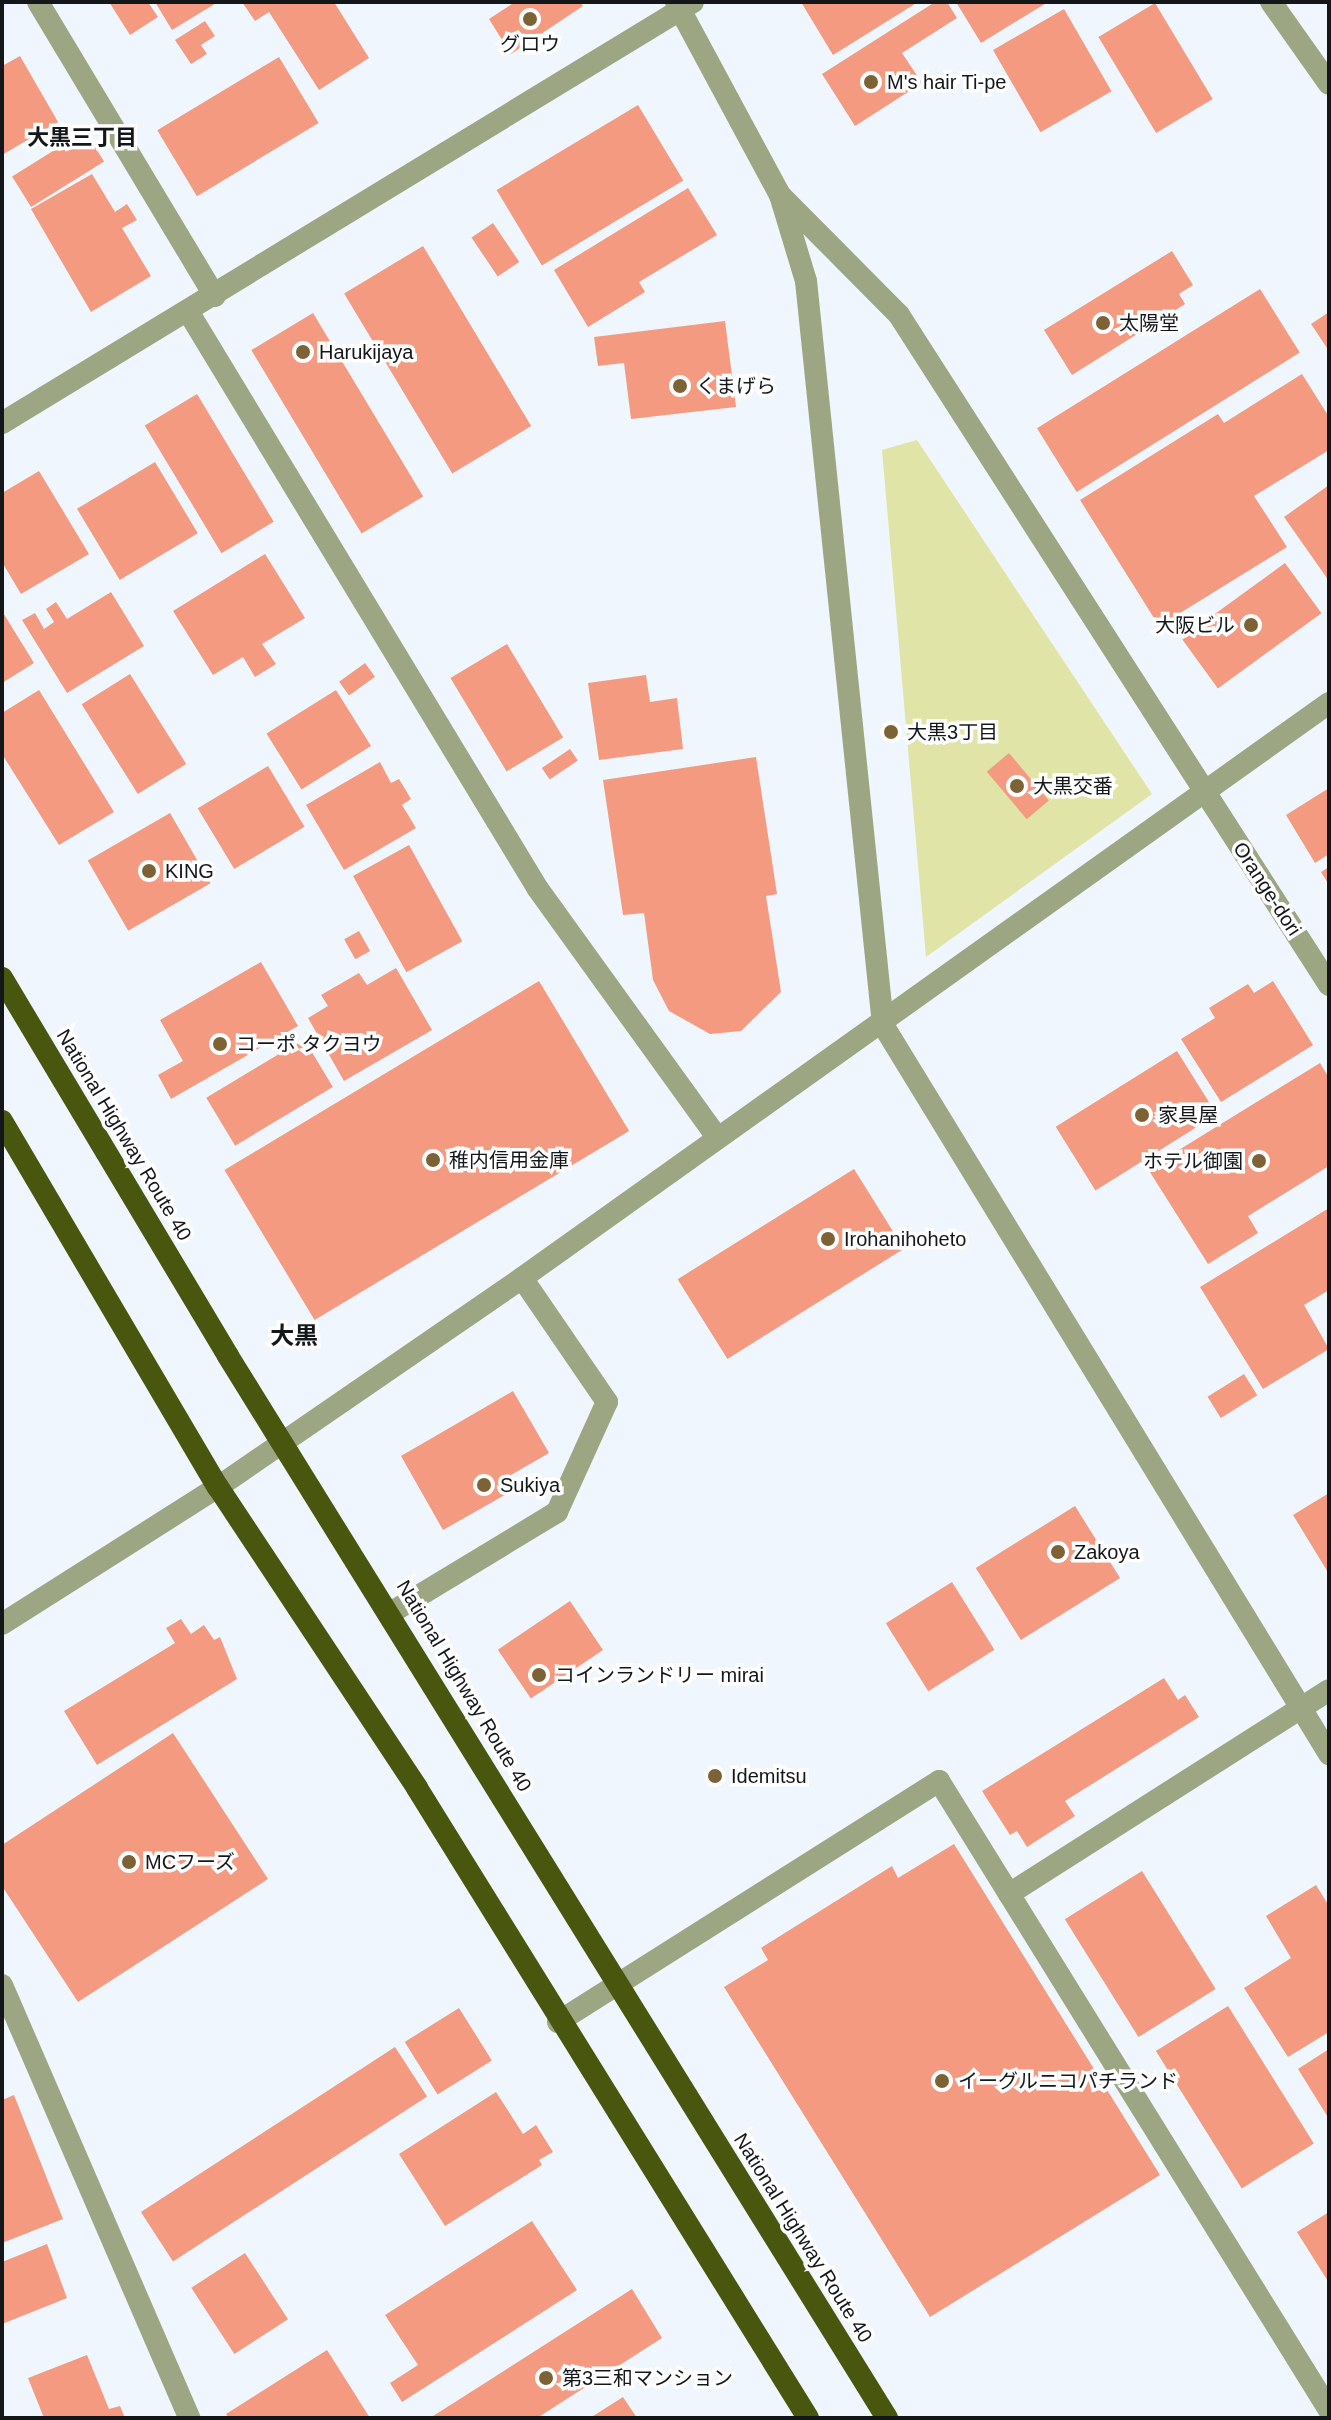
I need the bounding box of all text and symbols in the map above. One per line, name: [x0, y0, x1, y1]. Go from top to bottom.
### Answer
marker: グロウ: [521, 10, 539, 28]
place label: グロウ: [500, 32, 560, 56]
place label: M's hair Ti-pe: [887, 70, 1007, 94]
marker: M's hair Ti-pe: [862, 73, 880, 91]
district label: 大黒三丁目: [27, 125, 137, 151]
place label: 太陽堂: [1119, 311, 1179, 335]
marker: 太陽堂: [1094, 314, 1112, 332]
place label: Harukijaya: [319, 340, 413, 364]
marker: Harukijaya: [294, 343, 312, 361]
place label: くまげら: [696, 374, 776, 398]
marker: くまげら: [671, 377, 689, 395]
place label: 大阪ビル: [1155, 613, 1235, 637]
marker: 大阪ビル: [1242, 616, 1260, 634]
place label: 大黒3丁目: [907, 720, 998, 744]
marker: 大黒3丁目: [882, 723, 900, 741]
place label: 大黒交番: [1033, 774, 1113, 798]
marker: 大黒交番: [1008, 777, 1026, 795]
street label: Orange-dori: [1228, 838, 1306, 940]
place label: KING: [165, 859, 214, 883]
marker: KING: [140, 862, 158, 880]
street label: National Highway Route 40: [51, 1025, 197, 1245]
place label: コーポ タクヨウ: [236, 1032, 382, 1056]
marker: コーポ タクヨウ: [211, 1035, 229, 1053]
place label: 家具屋: [1158, 1103, 1218, 1127]
marker: 家具屋: [1133, 1106, 1151, 1124]
place label: 稚内信用金庫: [449, 1148, 569, 1172]
place label: ホテル御園: [1143, 1149, 1243, 1173]
marker: 稚内信用金庫: [424, 1151, 442, 1169]
marker: ホテル御園: [1250, 1152, 1268, 1170]
place label: Irohanihoheto: [844, 1227, 966, 1251]
marker: Irohanihoheto: [819, 1230, 837, 1248]
district label: 大黒: [270, 1322, 318, 1350]
place label: Sukiya: [500, 1473, 560, 1497]
marker: Sukiya: [475, 1476, 493, 1494]
place label: Zakoya: [1074, 1540, 1140, 1564]
marker: Zakoya: [1049, 1543, 1067, 1561]
street label: National Highway Route 40: [391, 1576, 537, 1796]
place label: コインランドリー mirai: [555, 1663, 764, 1687]
marker: コインランドリー mirai: [530, 1666, 548, 1684]
place label: Idemitsu: [731, 1764, 807, 1788]
marker: Idemitsu: [706, 1767, 724, 1785]
place label: MCフーズ: [145, 1850, 236, 1874]
marker: MCフーズ: [120, 1853, 138, 1871]
place label: イーグルニコパチランド: [958, 2069, 1178, 2093]
marker: イーグルニコパチランド: [933, 2072, 951, 2090]
street label: National Highway Route 40: [729, 2129, 877, 2347]
place label: 第3三和マンション: [562, 2366, 733, 2390]
marker: 第3三和マンション: [537, 2369, 555, 2387]

